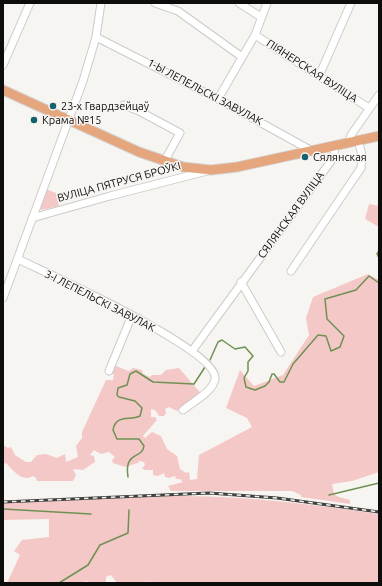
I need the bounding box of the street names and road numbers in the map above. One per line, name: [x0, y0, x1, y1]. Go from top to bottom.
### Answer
street label: ПІЯНЕРСКАЯ ВУЛІЦА: [264, 37, 360, 105]
street label: 1-Ы ЛЕПЕЛЬСКІ ЗАВУЛАК: [145, 56, 265, 128]
street label: ВУЛІЦА ПЯТРУСЯ БРОЎКІ: [56, 159, 182, 205]
street label: СЯЛЯНСКАЯ ВУЛІЦА: [255, 169, 327, 261]
street label: 3-І ЛЕПЕЛЬСКІ ЗАВУЛАК: [42, 267, 158, 335]

